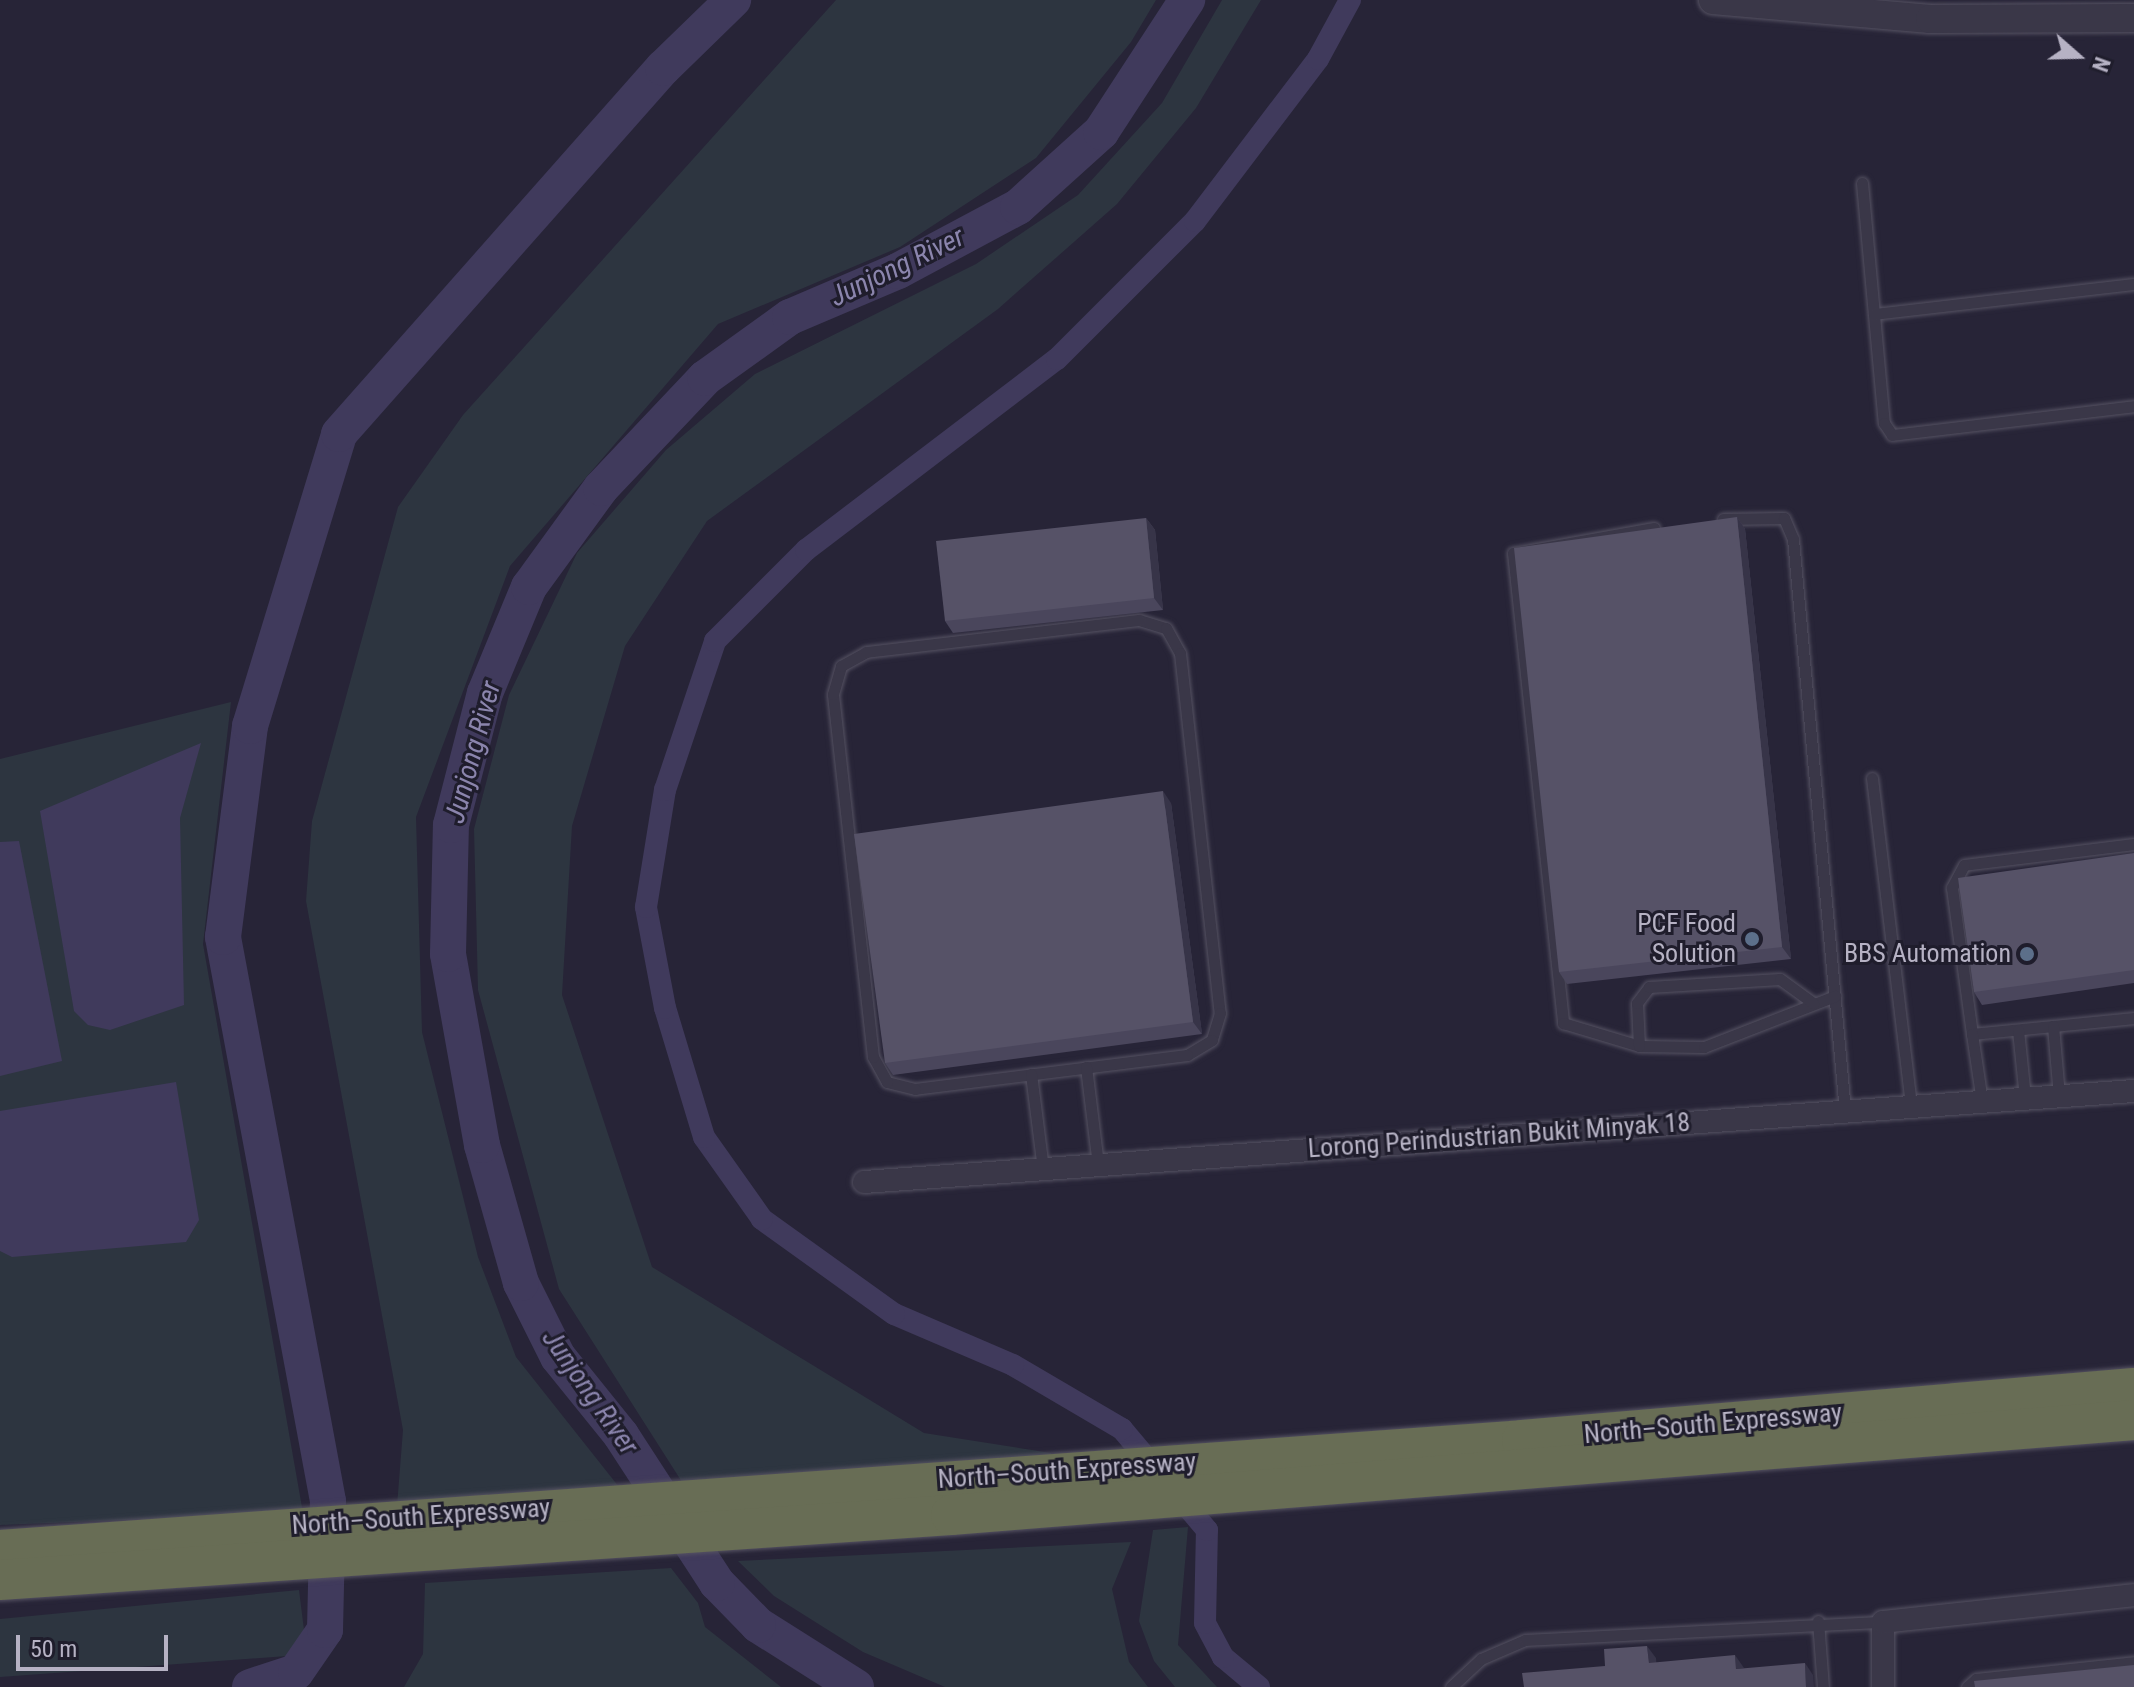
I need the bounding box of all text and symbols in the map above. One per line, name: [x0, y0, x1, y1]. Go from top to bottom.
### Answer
north arrow: [2038, 16, 2118, 96]
text: N: [2087, 54, 2115, 75]
water label: Junjong River: [824, 220, 970, 314]
water label: Junjong River: [438, 678, 508, 826]
place label: PCF Food Solution: [1637, 908, 1736, 970]
marker: PCF Food Solution: [1743, 930, 1761, 948]
place label: BBS Automation: [1844, 938, 2011, 970]
marker: BBS Automation: [2018, 945, 2036, 963]
street label: Lorong Perindustrian Bukit Minyak 18: [1307, 1107, 1691, 1165]
water label: Junjong River: [535, 1323, 645, 1461]
street label: North–South Expressway: [1583, 1397, 1843, 1451]
street label: North–South Expressway: [937, 1446, 1197, 1496]
street label: North–South Expressway: [291, 1492, 551, 1542]
scale bar: [20, 1619, 172, 1669]
text: 50 m: [30, 1635, 77, 1663]

